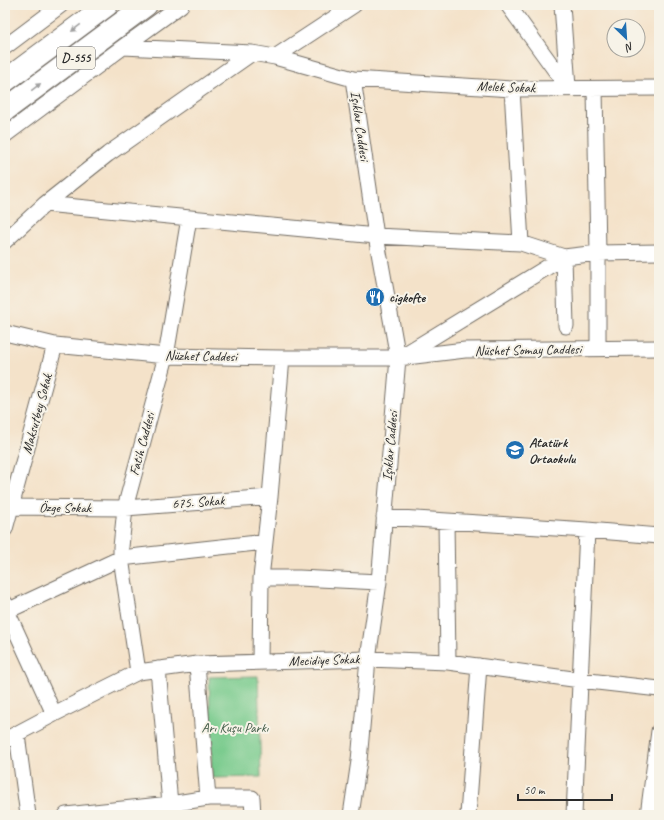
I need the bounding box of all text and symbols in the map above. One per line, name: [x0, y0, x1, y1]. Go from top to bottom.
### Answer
north arrow: [606, 18, 646, 58]
one-way arrow: [71, 24, 81, 32]
text: N: [622, 39, 636, 56]
road number: D-555: [57, 47, 95, 69]
street label: Melek Sokak: [477, 77, 537, 97]
one-way arrow: [31, 83, 42, 91]
street label: Işıklar Caddesi: [347, 90, 374, 164]
restaurant icon: cigkofte: [364, 286, 386, 308]
place label: cigkofte: [389, 289, 426, 306]
street label: Nüshet Somay Caddesi: [475, 341, 584, 359]
street label: Nüzhet Caddesi: [165, 347, 240, 365]
street label: Maksutbey Sokak: [18, 370, 56, 456]
street label: Fatih Caddesi: [125, 408, 159, 477]
street label: Işıklar Caddesi: [378, 408, 402, 482]
place label: Atatürk Ortaokulu: [529, 434, 577, 467]
school or university icon: Atatürk Ortaokulu: [504, 439, 526, 461]
street label: 675. Sokak: [171, 492, 226, 512]
street label: Özge Sokak: [39, 499, 93, 516]
street label: Mecidiye Sokak: [288, 650, 361, 670]
park label: Arı Kuşu Parkı: [202, 719, 270, 736]
scale bar: [518, 776, 612, 802]
text: 50 m: [524, 782, 546, 798]

